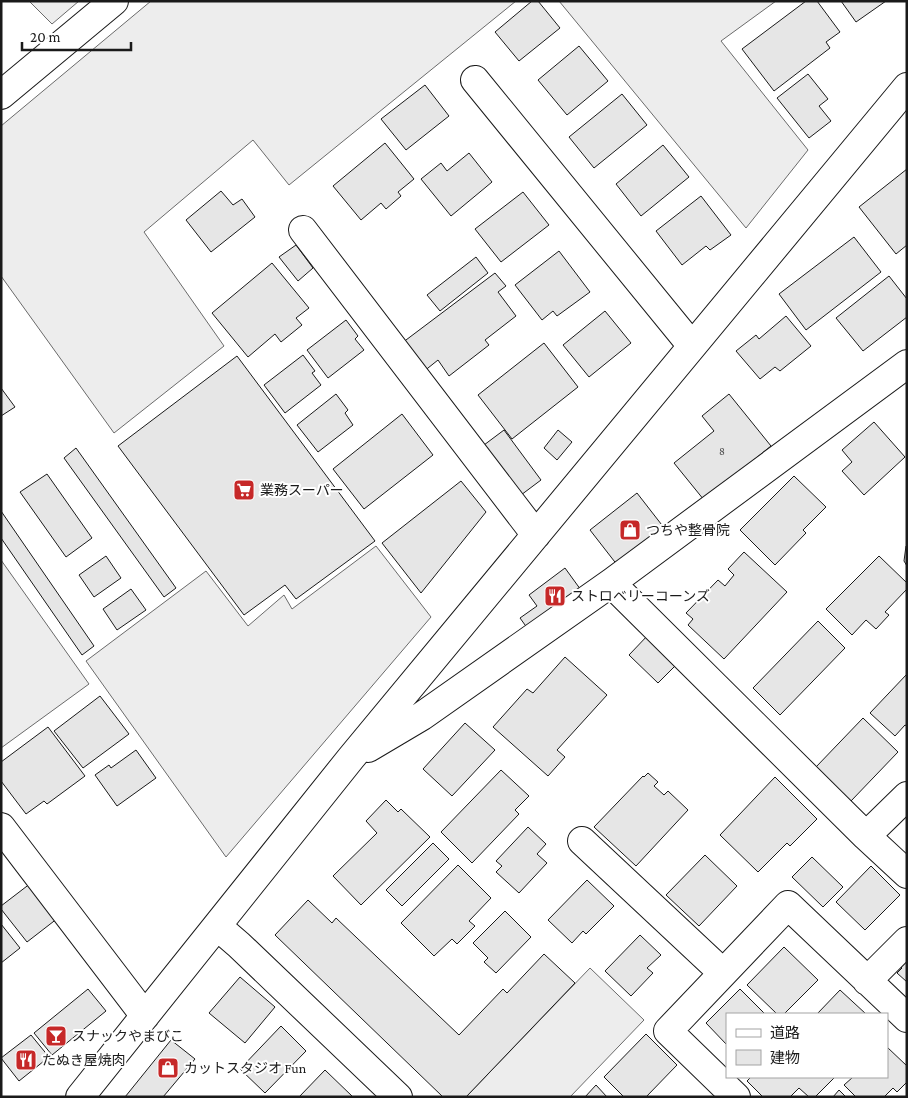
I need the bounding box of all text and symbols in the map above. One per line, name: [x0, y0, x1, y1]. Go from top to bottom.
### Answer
scale bar: [22, 20, 131, 52]
text: 20 m: [30, 29, 61, 45]
house number: 8: [719, 445, 725, 457]
supermarket icon: 業務スーパー: [232, 478, 256, 502]
place label: 業務スーパー: [260, 482, 344, 498]
shop icon: つちや整骨院: [618, 518, 642, 542]
place label: つちや整骨院: [646, 522, 730, 538]
restaurant icon: ストロベリーコーンズ: [543, 584, 567, 608]
place label: ストロベリーコーンズ: [571, 588, 710, 604]
legend: [726, 1013, 888, 1078]
bar icon: スナックやまびこ: [44, 1024, 68, 1048]
text: 道路: [770, 1025, 800, 1041]
place label: スナックやまびこ: [72, 1028, 184, 1044]
restaurant icon: たぬき屋焼肉: [14, 1048, 38, 1072]
text: 建物: [770, 1050, 800, 1066]
place label: たぬき屋焼肉: [42, 1052, 126, 1068]
shop icon: カットスタジオ Fun: [156, 1056, 180, 1080]
place label: カットスタジオ Fun: [184, 1060, 307, 1076]

